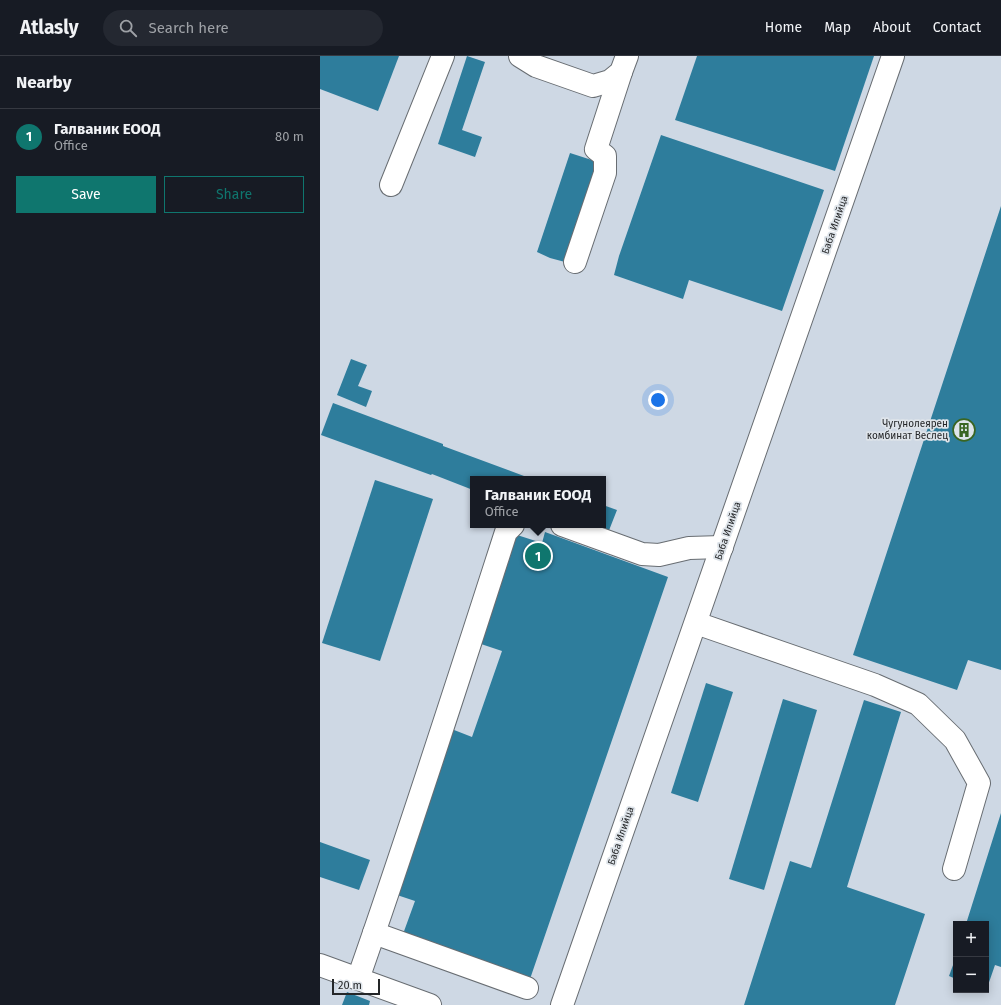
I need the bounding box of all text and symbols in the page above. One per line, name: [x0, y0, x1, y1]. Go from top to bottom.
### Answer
search box: [103, 10, 383, 46]
text: Atlasly: [20, 16, 79, 39]
icon: search: [117, 17, 139, 39]
text: Search here: [149, 19, 229, 37]
text: Home: [765, 19, 802, 36]
text: Map: [824, 19, 851, 36]
text: About: [873, 19, 911, 36]
text: Contact: [933, 19, 981, 36]
text: Nearby: [16, 72, 71, 93]
text: Галваник ЕООД: [54, 120, 161, 138]
text: 1: [26, 129, 32, 144]
text: 80 m: [275, 129, 304, 144]
text: Office: [54, 138, 88, 153]
button: Save: [16, 176, 156, 213]
button: Share: [164, 176, 304, 213]
street label: Баба Илийца: [819, 194, 851, 256]
your location: [648, 390, 668, 410]
building icon: Чугунолеярен комбинат Веслец: [951, 417, 977, 443]
place label: Чугунолеярен комбинат Веслец: [867, 418, 948, 442]
popup: [470, 476, 606, 528]
text: Галваник ЕООД: [485, 486, 591, 504]
street label: Баба Илийца: [712, 500, 744, 562]
text: Office: [485, 504, 519, 519]
pin: 1: [525, 541, 551, 571]
street label: Баба Илийца: [605, 805, 637, 867]
map controls: [953, 921, 989, 993]
button: +: [953, 921, 989, 957]
button: −: [953, 957, 989, 993]
scale bar: [332, 977, 380, 996]
text: 20 m: [338, 979, 362, 992]

